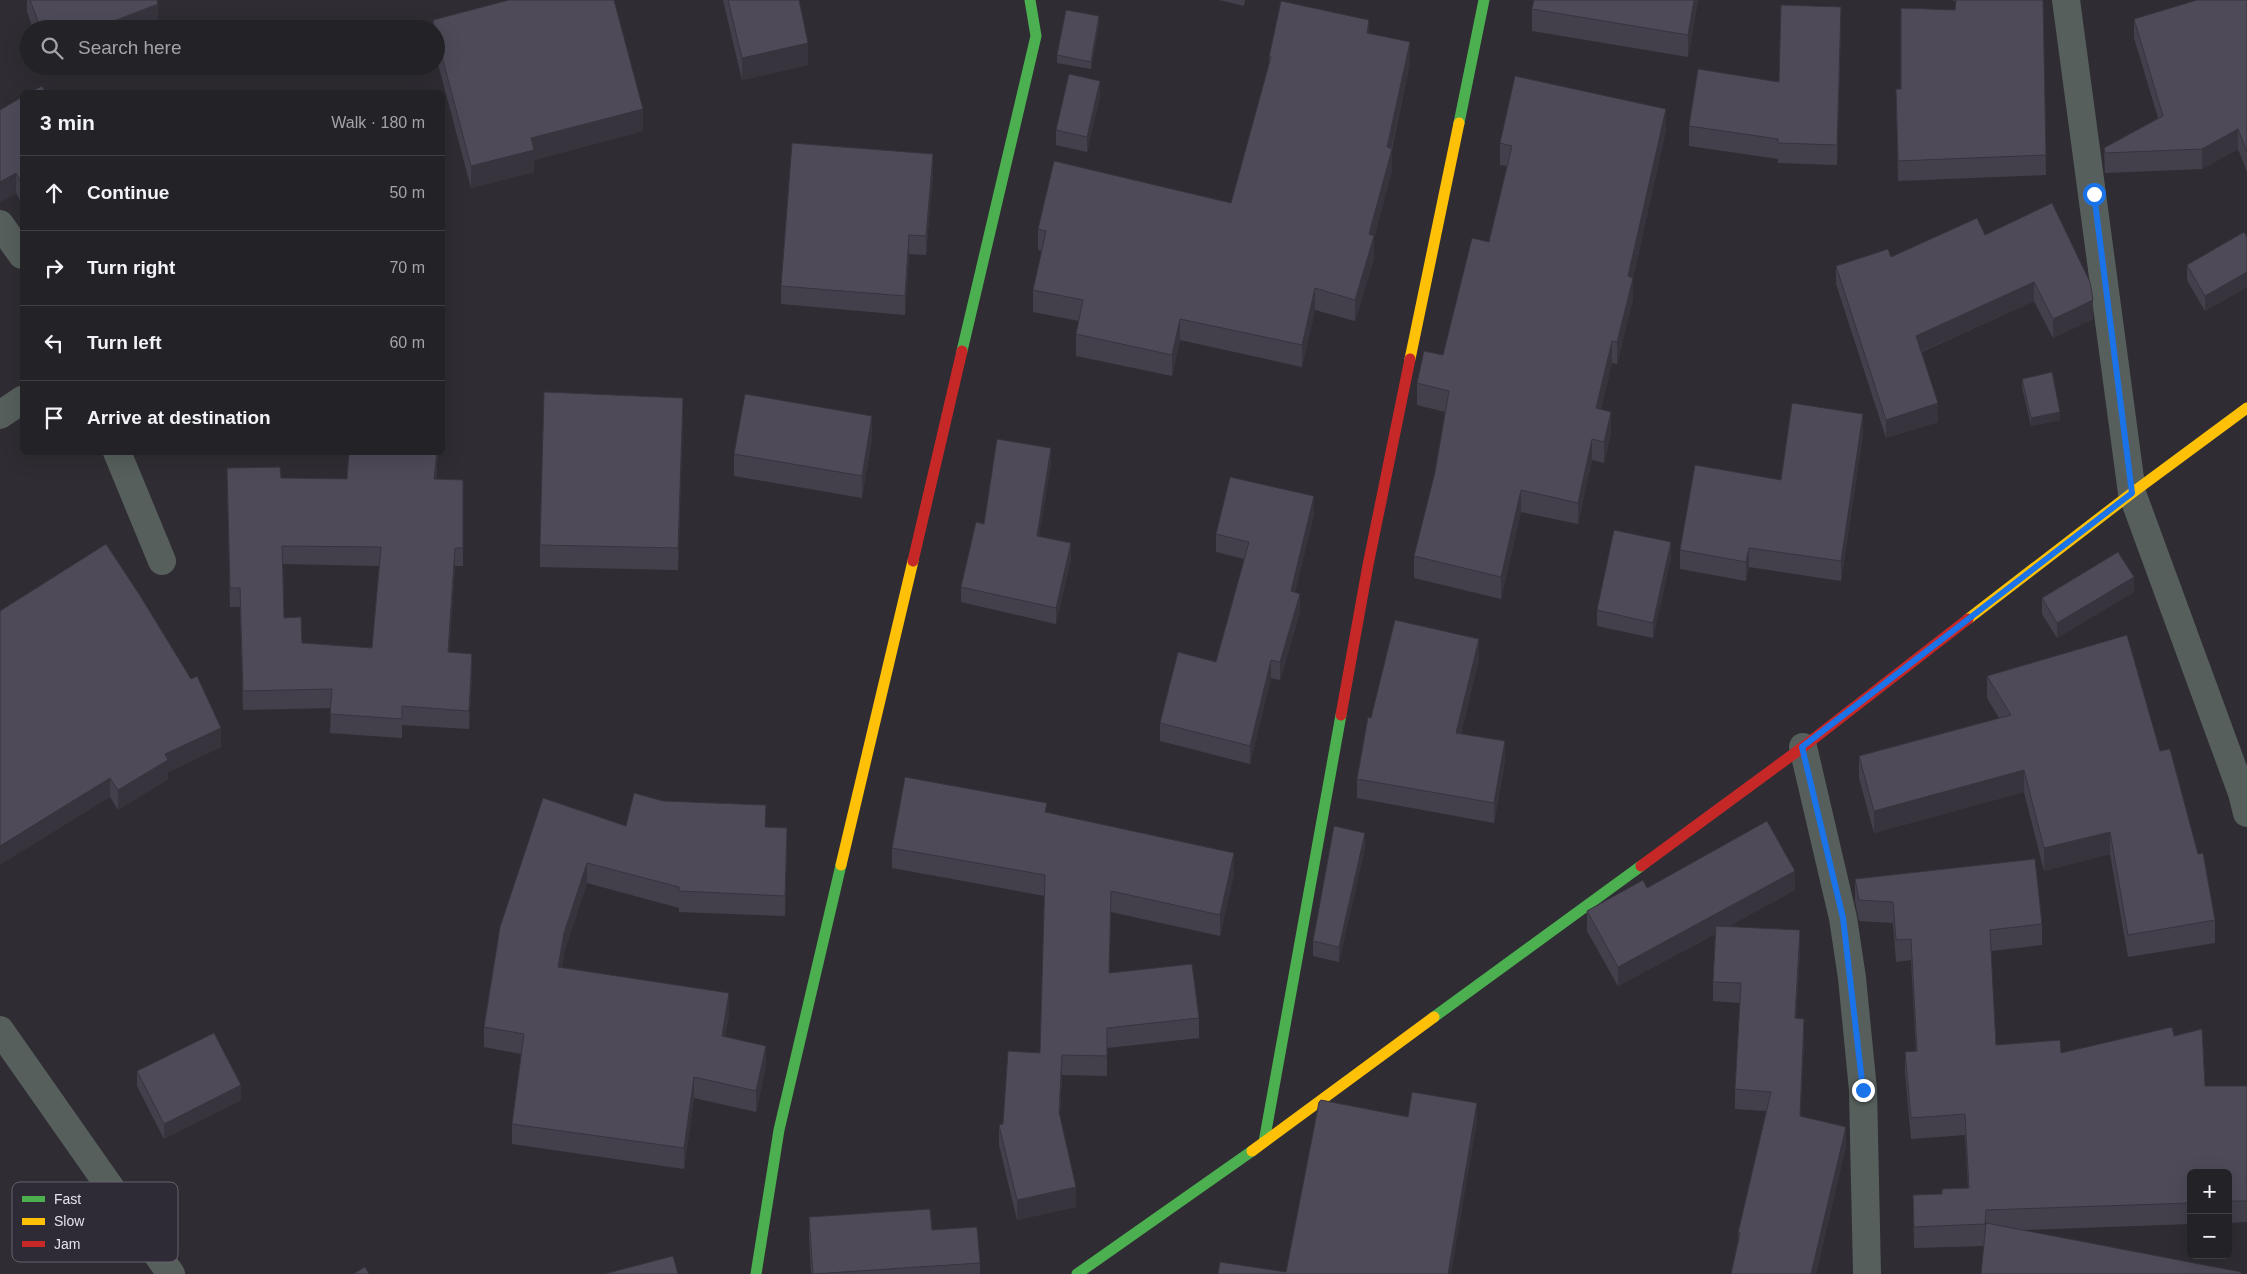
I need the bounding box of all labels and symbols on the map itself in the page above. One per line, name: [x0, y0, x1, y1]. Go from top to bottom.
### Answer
route start: [2083, 183, 2106, 206]
route end: [1852, 1079, 1875, 1102]
legend: [12, 1182, 178, 1262]
text: Fast: [54, 1191, 81, 1207]
text: Slow: [54, 1213, 85, 1229]
text: Jam: [54, 1236, 80, 1252]

